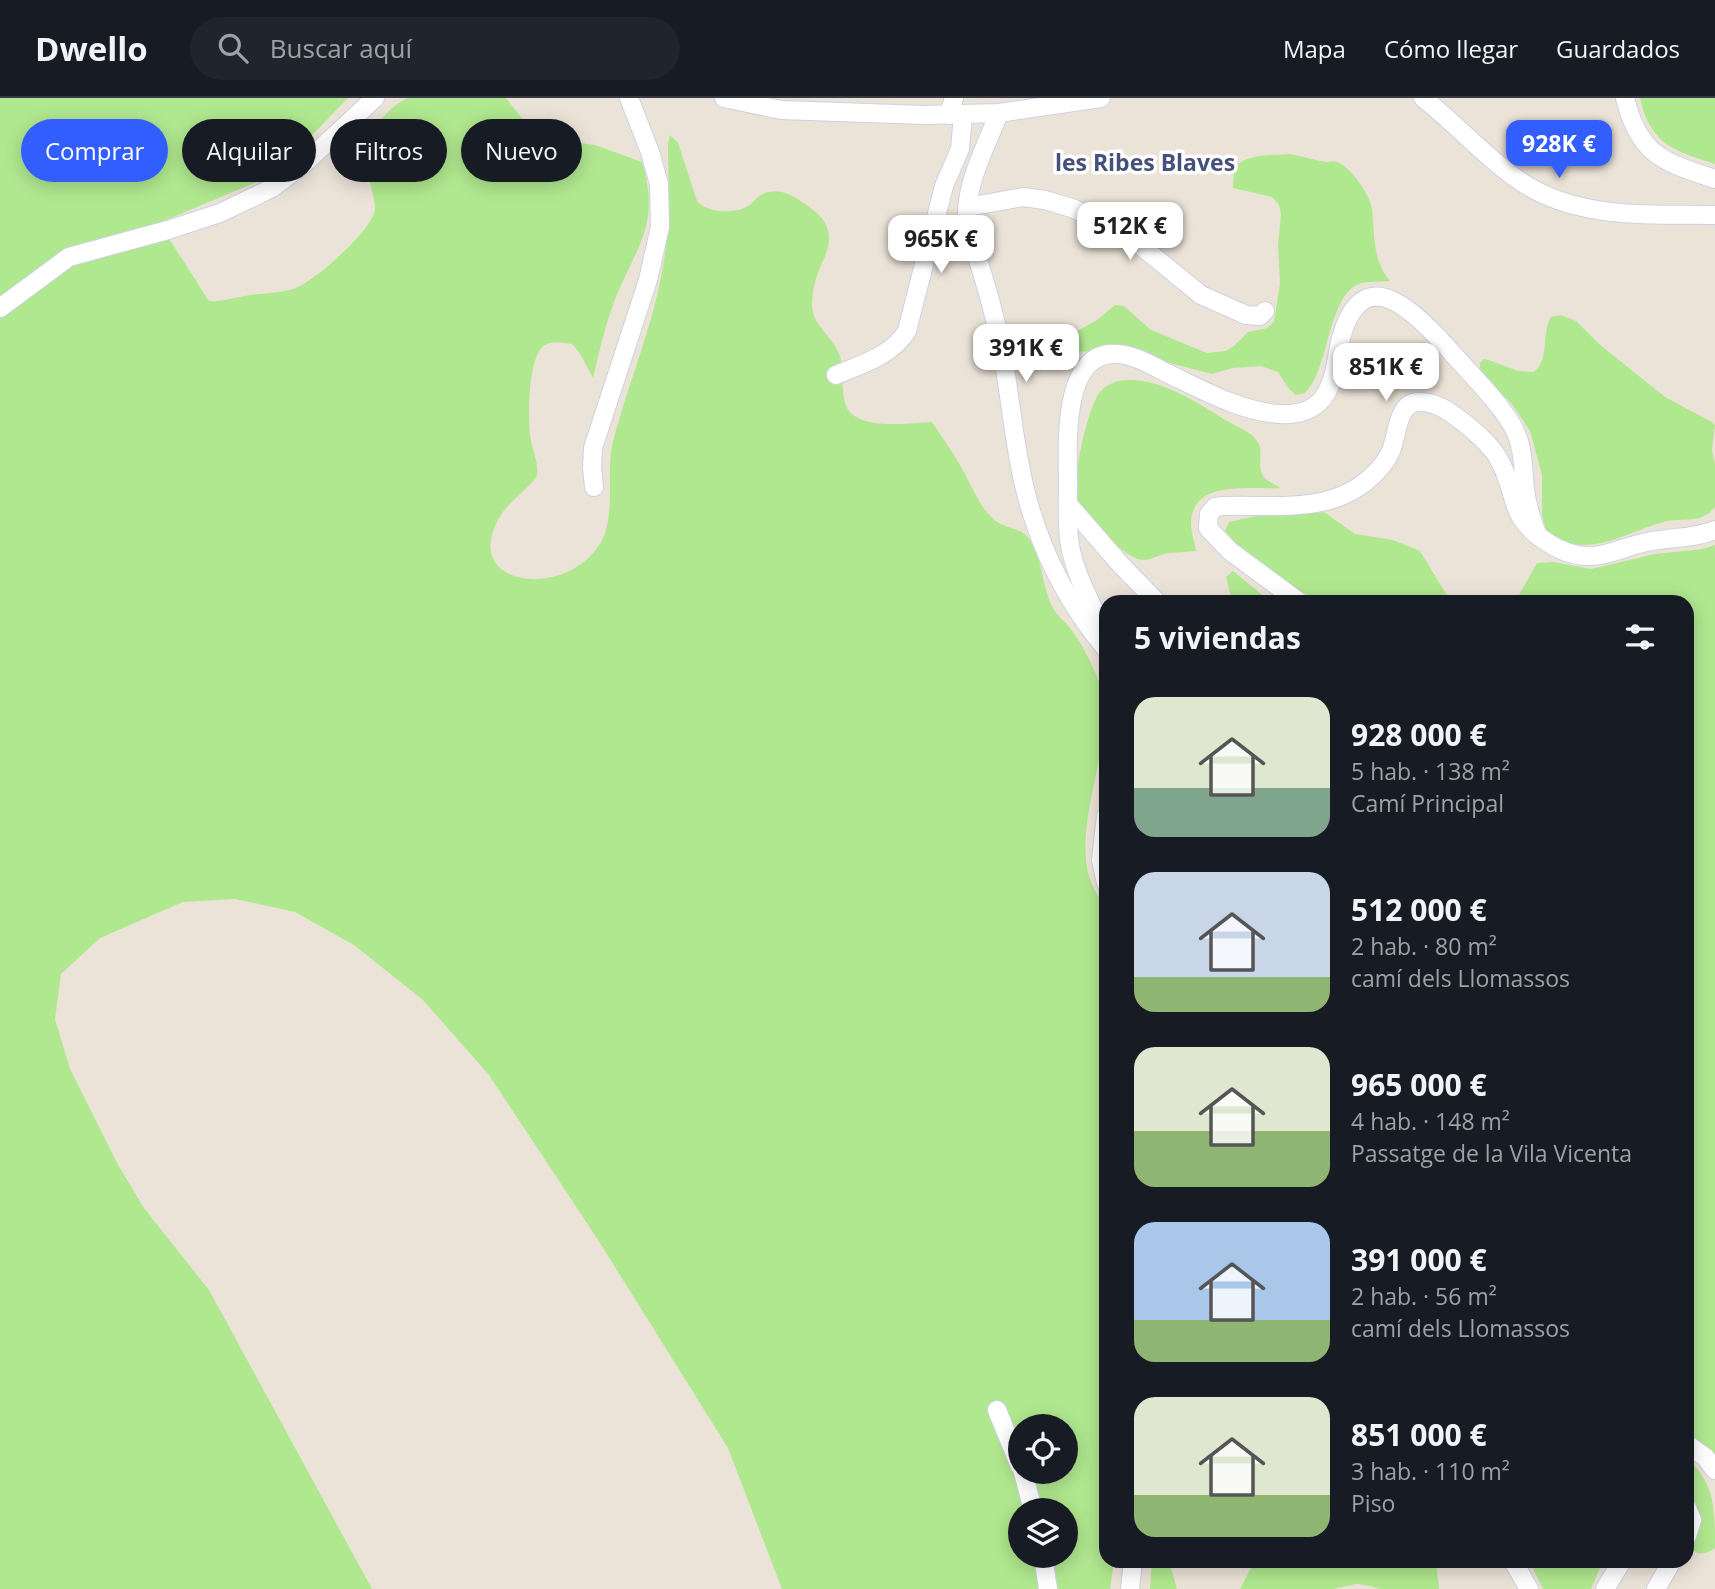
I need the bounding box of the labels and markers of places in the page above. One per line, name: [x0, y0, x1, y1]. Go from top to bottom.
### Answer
pin: 928K €: [1502, 120, 1616, 180]
pin: 512K €: [1073, 202, 1187, 262]
pin: 965K €: [884, 216, 998, 275]
pin: 391K €: [969, 324, 1083, 384]
pin: 851K €: [1329, 344, 1443, 403]

